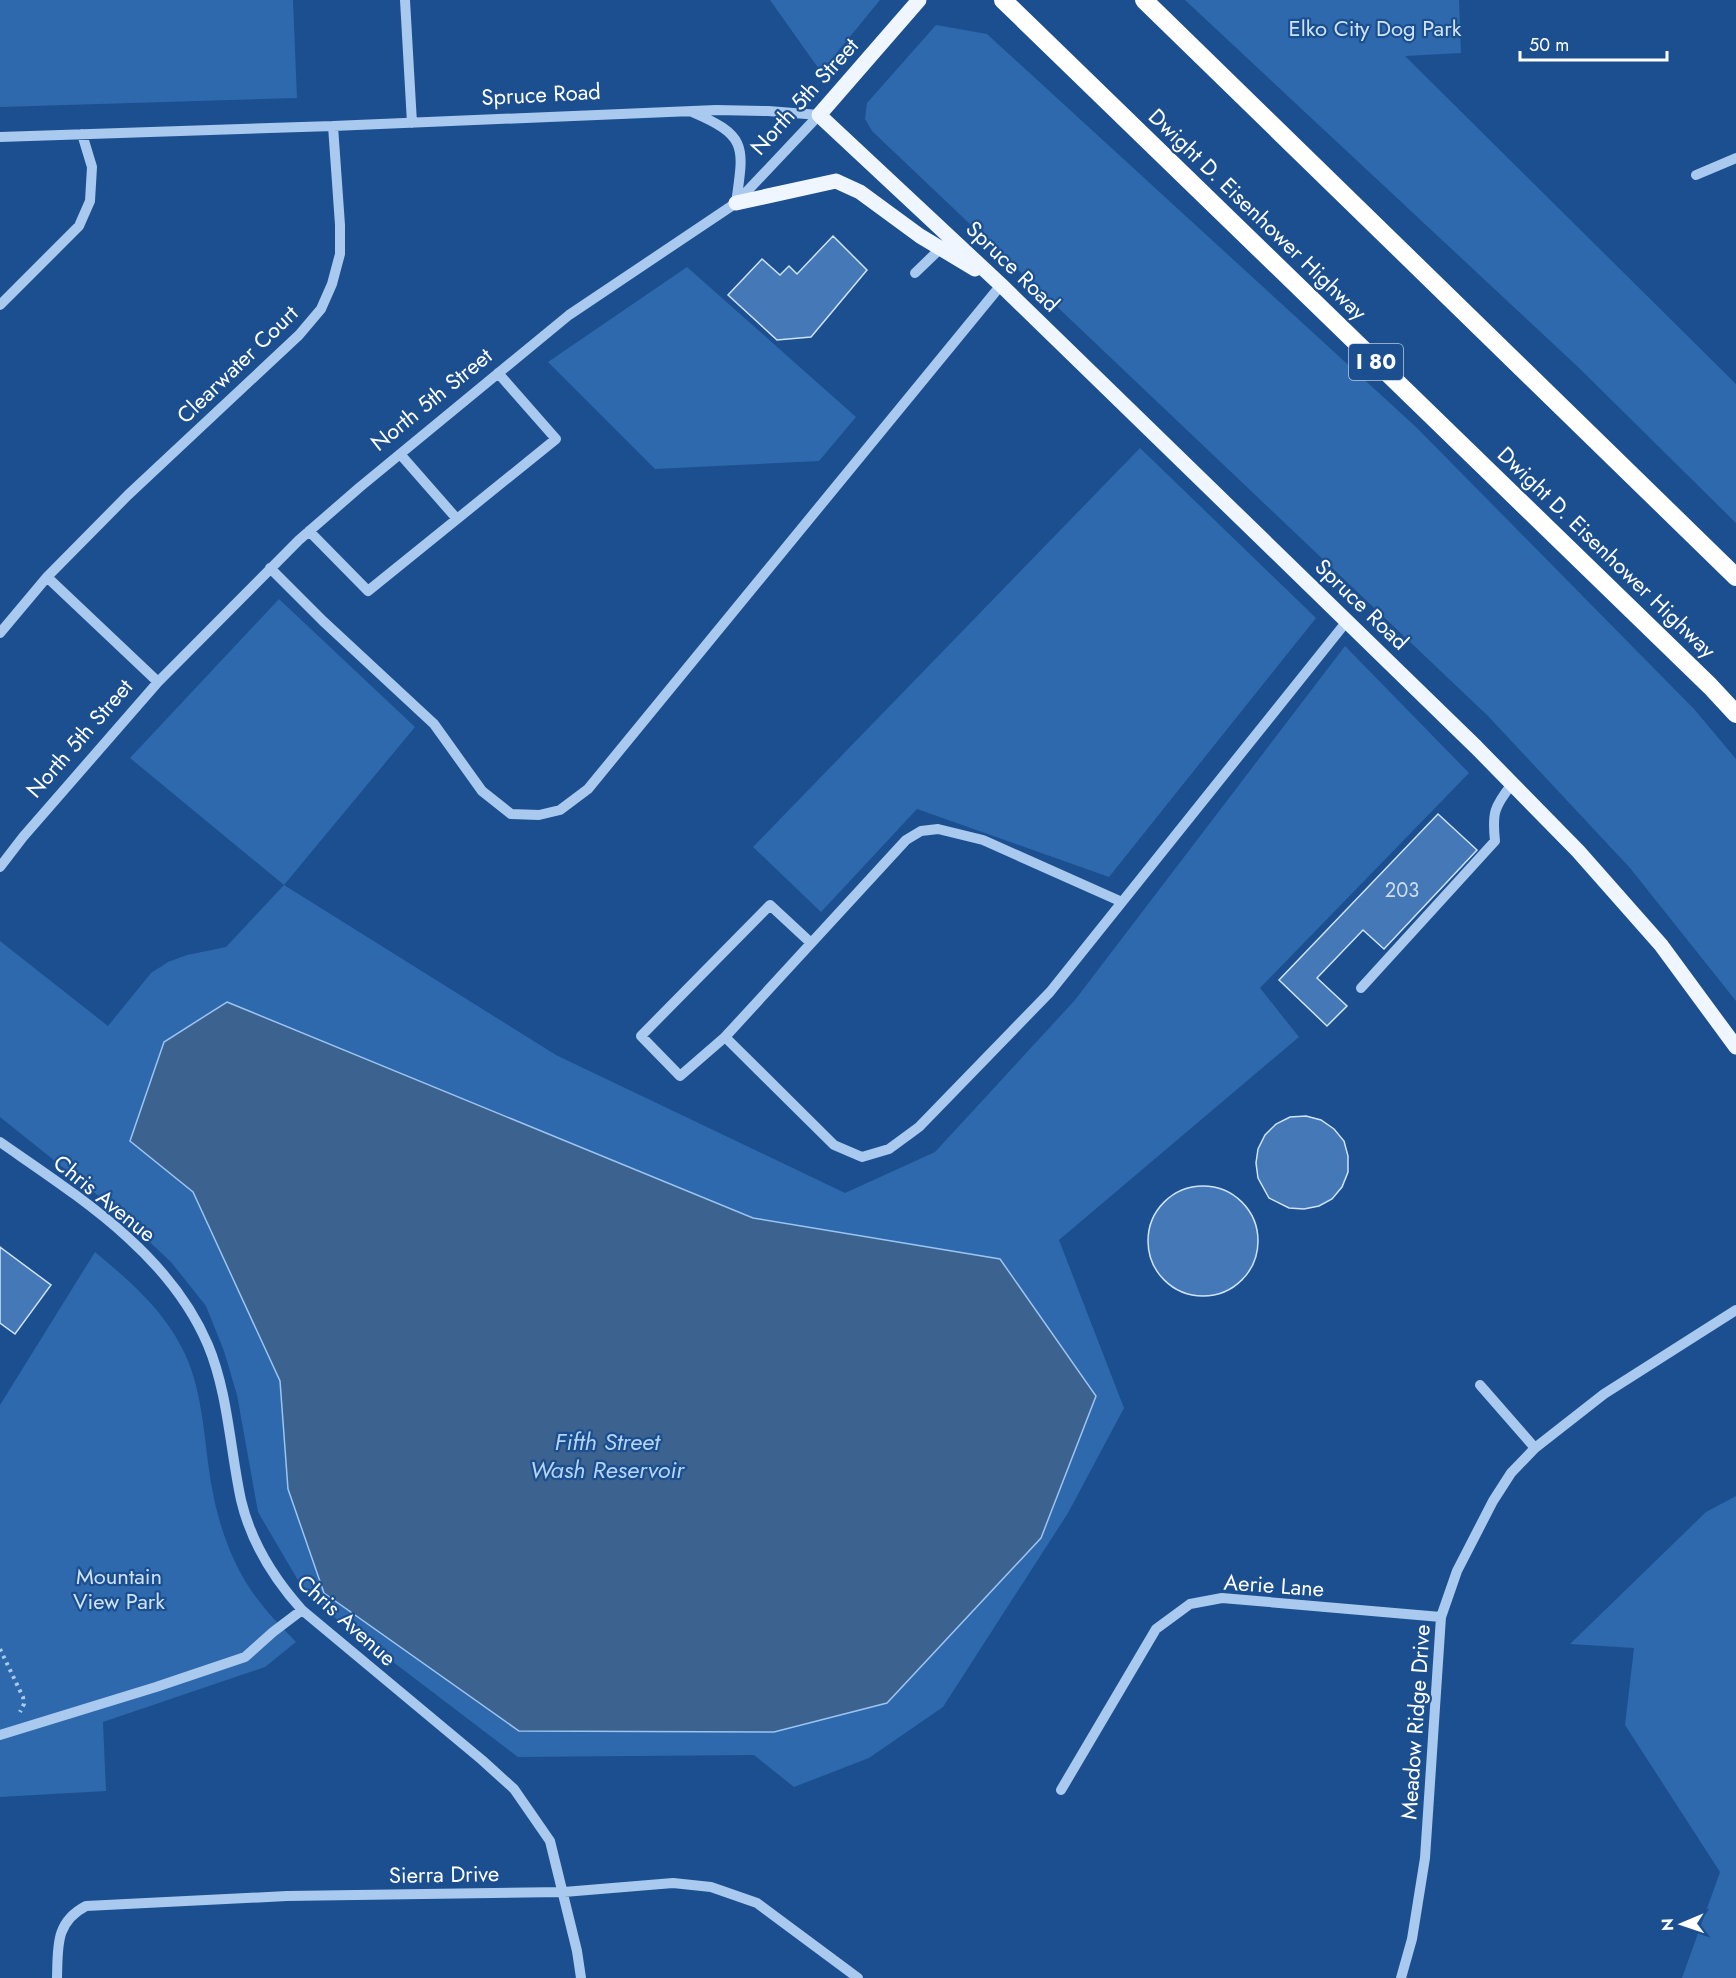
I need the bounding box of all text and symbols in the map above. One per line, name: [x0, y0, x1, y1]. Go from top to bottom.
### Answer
park label: Elko City Dog Park: [1289, 12, 1462, 44]
scale bar: [1520, 24, 1667, 62]
street label: North 5th Street: [742, 30, 866, 162]
text: 50 m: [1529, 32, 1569, 58]
street label: Spruce Road: [480, 75, 602, 113]
street label: Dwight D. Eisenhower Highway: [1142, 101, 1375, 327]
street label: Spruce Road: [959, 213, 1067, 319]
street label: Clearwater Court: [169, 297, 305, 430]
street label: North 5th Street: [363, 339, 499, 458]
road number: I 80: [1349, 344, 1403, 380]
street label: Dwight D. Eisenhower Highway: [1491, 439, 1724, 665]
street label: Spruce Road: [1308, 551, 1416, 657]
street label: North 5th Street: [18, 671, 140, 804]
house number: 203: [1385, 876, 1419, 905]
street label: Chris Avenue: [47, 1147, 163, 1249]
water label: Fifth Street Wash Reservoir: [530, 1424, 686, 1487]
park label: Mountain View Park: [73, 1560, 165, 1617]
street label: Aerie Lane: [1223, 1566, 1325, 1604]
street label: Chris Avenue: [290, 1567, 404, 1673]
street label: Meadow Ridge Drive: [1392, 1623, 1438, 1821]
street label: Sierra Drive: [389, 1857, 499, 1891]
north arrow: [1652, 1894, 1712, 1954]
text: N: [1656, 1918, 1679, 1931]

